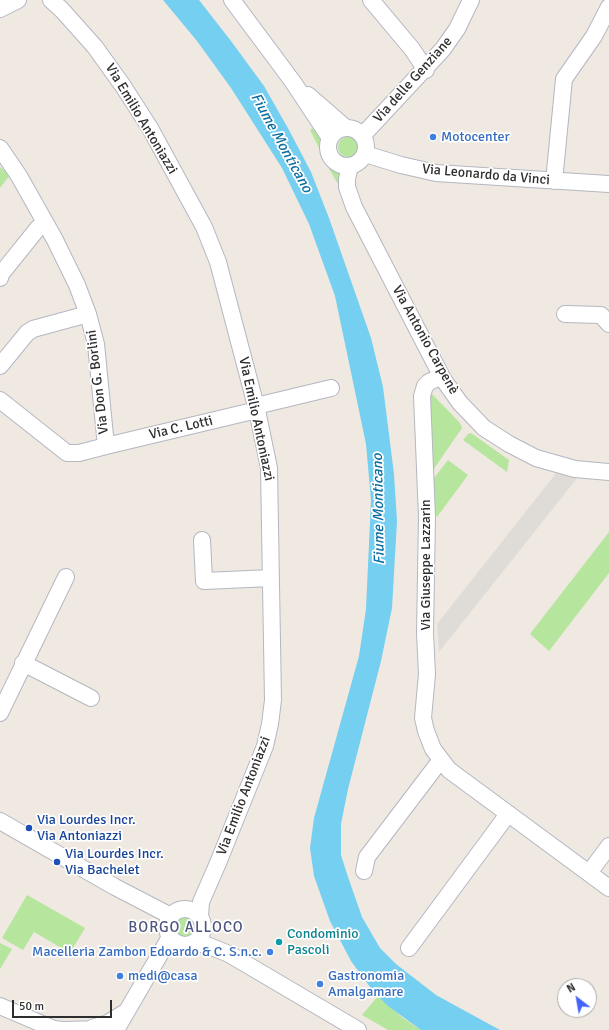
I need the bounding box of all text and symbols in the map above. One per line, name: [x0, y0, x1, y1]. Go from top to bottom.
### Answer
street label: Via delle Genziane: [370, 34, 456, 126]
street label: Via Emilio Antoniazzi: [101, 61, 181, 177]
water label: Fiume Monticano: [246, 90, 316, 196]
place label: Motocenter: [441, 129, 510, 145]
marker: Motocenter: [428, 132, 438, 142]
street label: Via Leonardo da Vinci: [421, 161, 551, 189]
street label: Via Antonio Carpenè: [388, 283, 462, 397]
street label: Via Don G. Borlini: [83, 329, 113, 435]
street label: Via Emilio Antoniazzi: [235, 356, 277, 482]
street label: Via C. Lotti: [147, 413, 215, 443]
water label: Fiume Monticano: [369, 453, 389, 565]
street label: Via Giuseppe Lazzarin: [418, 499, 434, 631]
street label: Via Emilio Antoniazzi: [214, 734, 274, 858]
place label: Via Lourdes Incr. Via Antoniazzi: [37, 812, 136, 844]
marker: Via Lourdes Incr. Via Antoniazzi: [24, 823, 34, 833]
place label: Via Lourdes Incr. Via Bachelet: [65, 846, 164, 878]
marker: Via Lourdes Incr. Via Bachelet: [52, 857, 62, 867]
district label: BORGO ALLOCO: [128, 919, 244, 937]
place label: Condominio Pascoli: [287, 926, 359, 958]
marker: Condominio Pascoli: [274, 937, 284, 947]
place label: Macelleria Zambon Edoardo & C. S.n.c.: [32, 944, 262, 960]
marker: Macelleria Zambon Edoardo & C. S.n.c.: [265, 947, 275, 957]
place label: medi@casa: [128, 968, 198, 984]
place label: Gastronomia Amalgamare: [328, 968, 404, 1000]
marker: medi@casa: [115, 971, 125, 981]
north arrow: [557, 978, 597, 1018]
marker: Gastronomia Amalgamare: [315, 979, 325, 989]
text: N: [564, 981, 578, 996]
scale bar: [14, 992, 114, 1018]
text: 50 m: [19, 999, 44, 1014]

